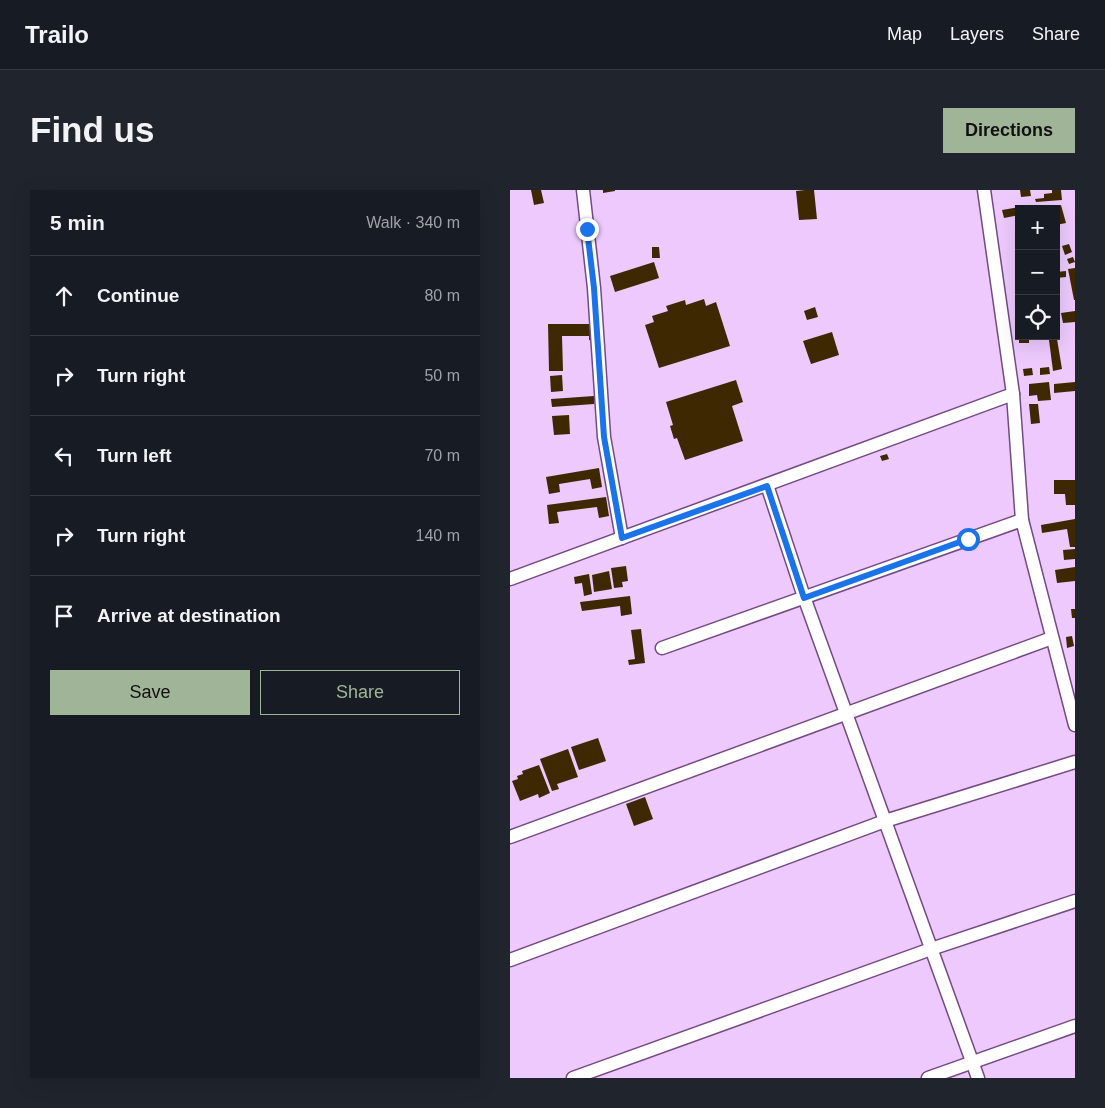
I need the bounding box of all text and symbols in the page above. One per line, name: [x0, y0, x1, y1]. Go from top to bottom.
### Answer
text: Trailo: [25, 21, 89, 48]
text: Map: [887, 24, 922, 44]
text: Layers: [950, 24, 1004, 44]
text: Share: [1032, 24, 1080, 44]
button: Directions: [943, 108, 1075, 153]
text: Find us: [30, 110, 154, 149]
map controls: [1015, 205, 1060, 340]
button: +: [1015, 205, 1060, 250]
text: 5 min: [50, 211, 105, 234]
text: Walk · 340 m: [366, 214, 460, 231]
route end: [576, 218, 599, 241]
button: −: [1015, 250, 1060, 295]
icon: ahead: [50, 282, 78, 310]
text: Continue: [97, 285, 179, 306]
text: 80 m: [424, 287, 460, 304]
button: locate: [1015, 295, 1060, 340]
icon: right: [50, 362, 78, 390]
text: Turn right: [97, 365, 185, 386]
text: 50 m: [424, 367, 460, 384]
icon: left: [50, 442, 78, 470]
text: Turn left: [97, 445, 172, 466]
text: 70 m: [424, 447, 460, 464]
icon: right: [50, 522, 78, 550]
text: Turn right: [97, 525, 185, 546]
text: 140 m: [416, 527, 460, 544]
route start: [957, 528, 980, 551]
icon: arrive: [50, 602, 78, 630]
text: Arrive at destination: [97, 605, 281, 626]
button: Save: [50, 670, 250, 715]
button: Share: [260, 670, 460, 715]

